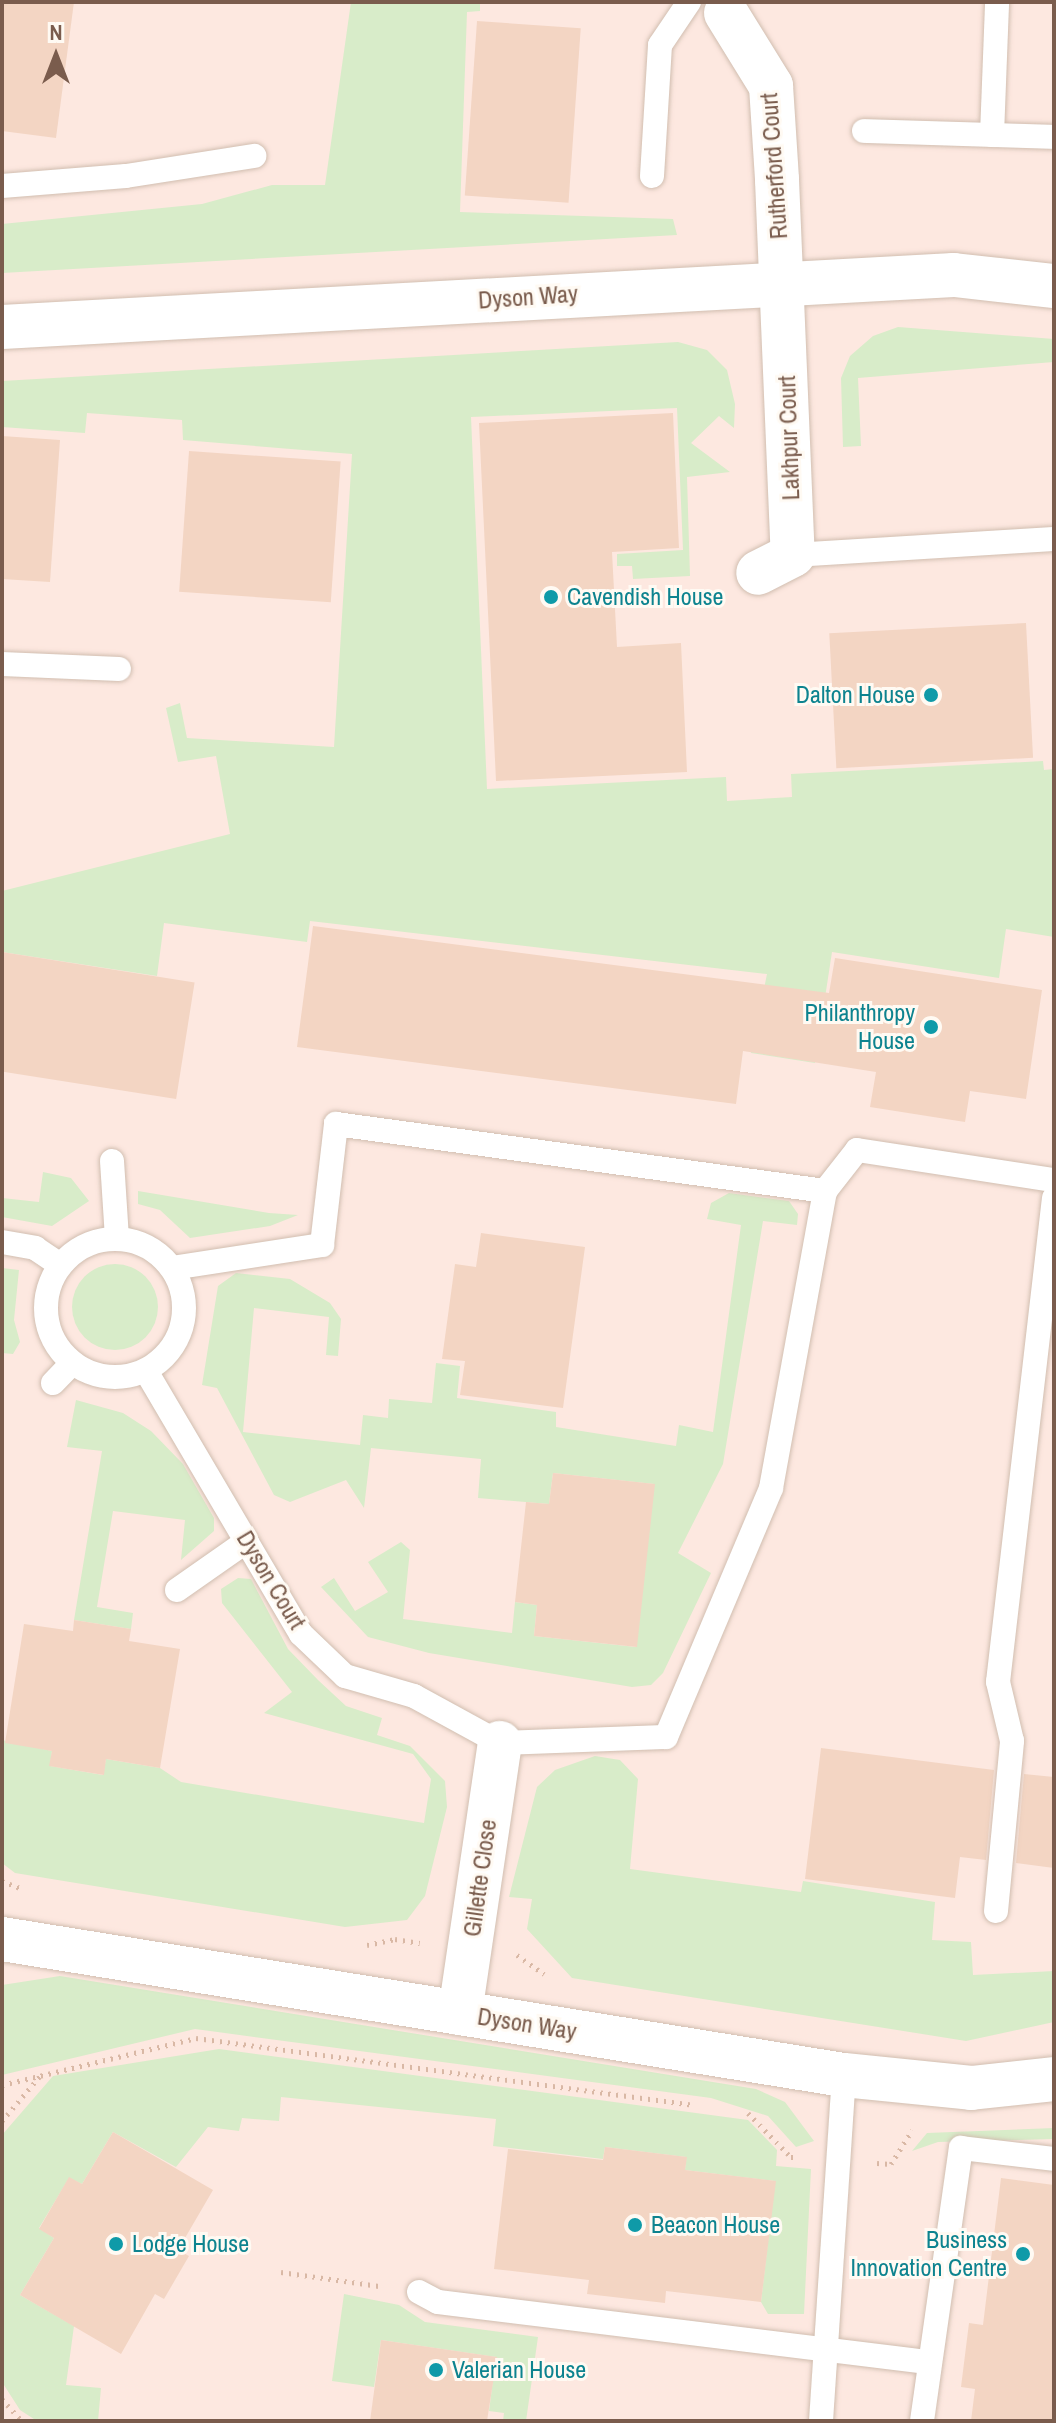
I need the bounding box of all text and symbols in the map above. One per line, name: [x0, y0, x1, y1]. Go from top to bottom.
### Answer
north arrow: [16, 16, 96, 96]
text: N: [49, 17, 63, 47]
street label: Rutherford Court: [755, 92, 793, 240]
street label: Dyson Way: [477, 279, 579, 315]
street label: Lakhpur Court: [772, 375, 806, 501]
place label: Cavendish House: [567, 583, 723, 611]
marker: Cavendish House: [542, 588, 560, 606]
place label: Dalton House: [796, 681, 915, 709]
marker: Dalton House: [922, 686, 940, 704]
place label: Philanthropy House: [805, 999, 915, 1055]
marker: Philanthropy House: [922, 1018, 940, 1036]
street label: Dyson Court: [230, 1526, 312, 1634]
street label: Gillette Close: [458, 1818, 502, 1938]
street label: Dyson Way: [475, 2002, 579, 2046]
place label: Beacon House: [651, 2211, 780, 2239]
marker: Beacon House: [626, 2216, 644, 2234]
place label: Business Innovation Centre: [851, 2226, 1007, 2282]
place label: Lodge House: [132, 2230, 249, 2258]
marker: Lodge House: [107, 2235, 125, 2253]
marker: Business Innovation Centre: [1014, 2245, 1032, 2263]
place label: Valerian House: [452, 2356, 586, 2384]
marker: Valerian House: [427, 2361, 445, 2379]

